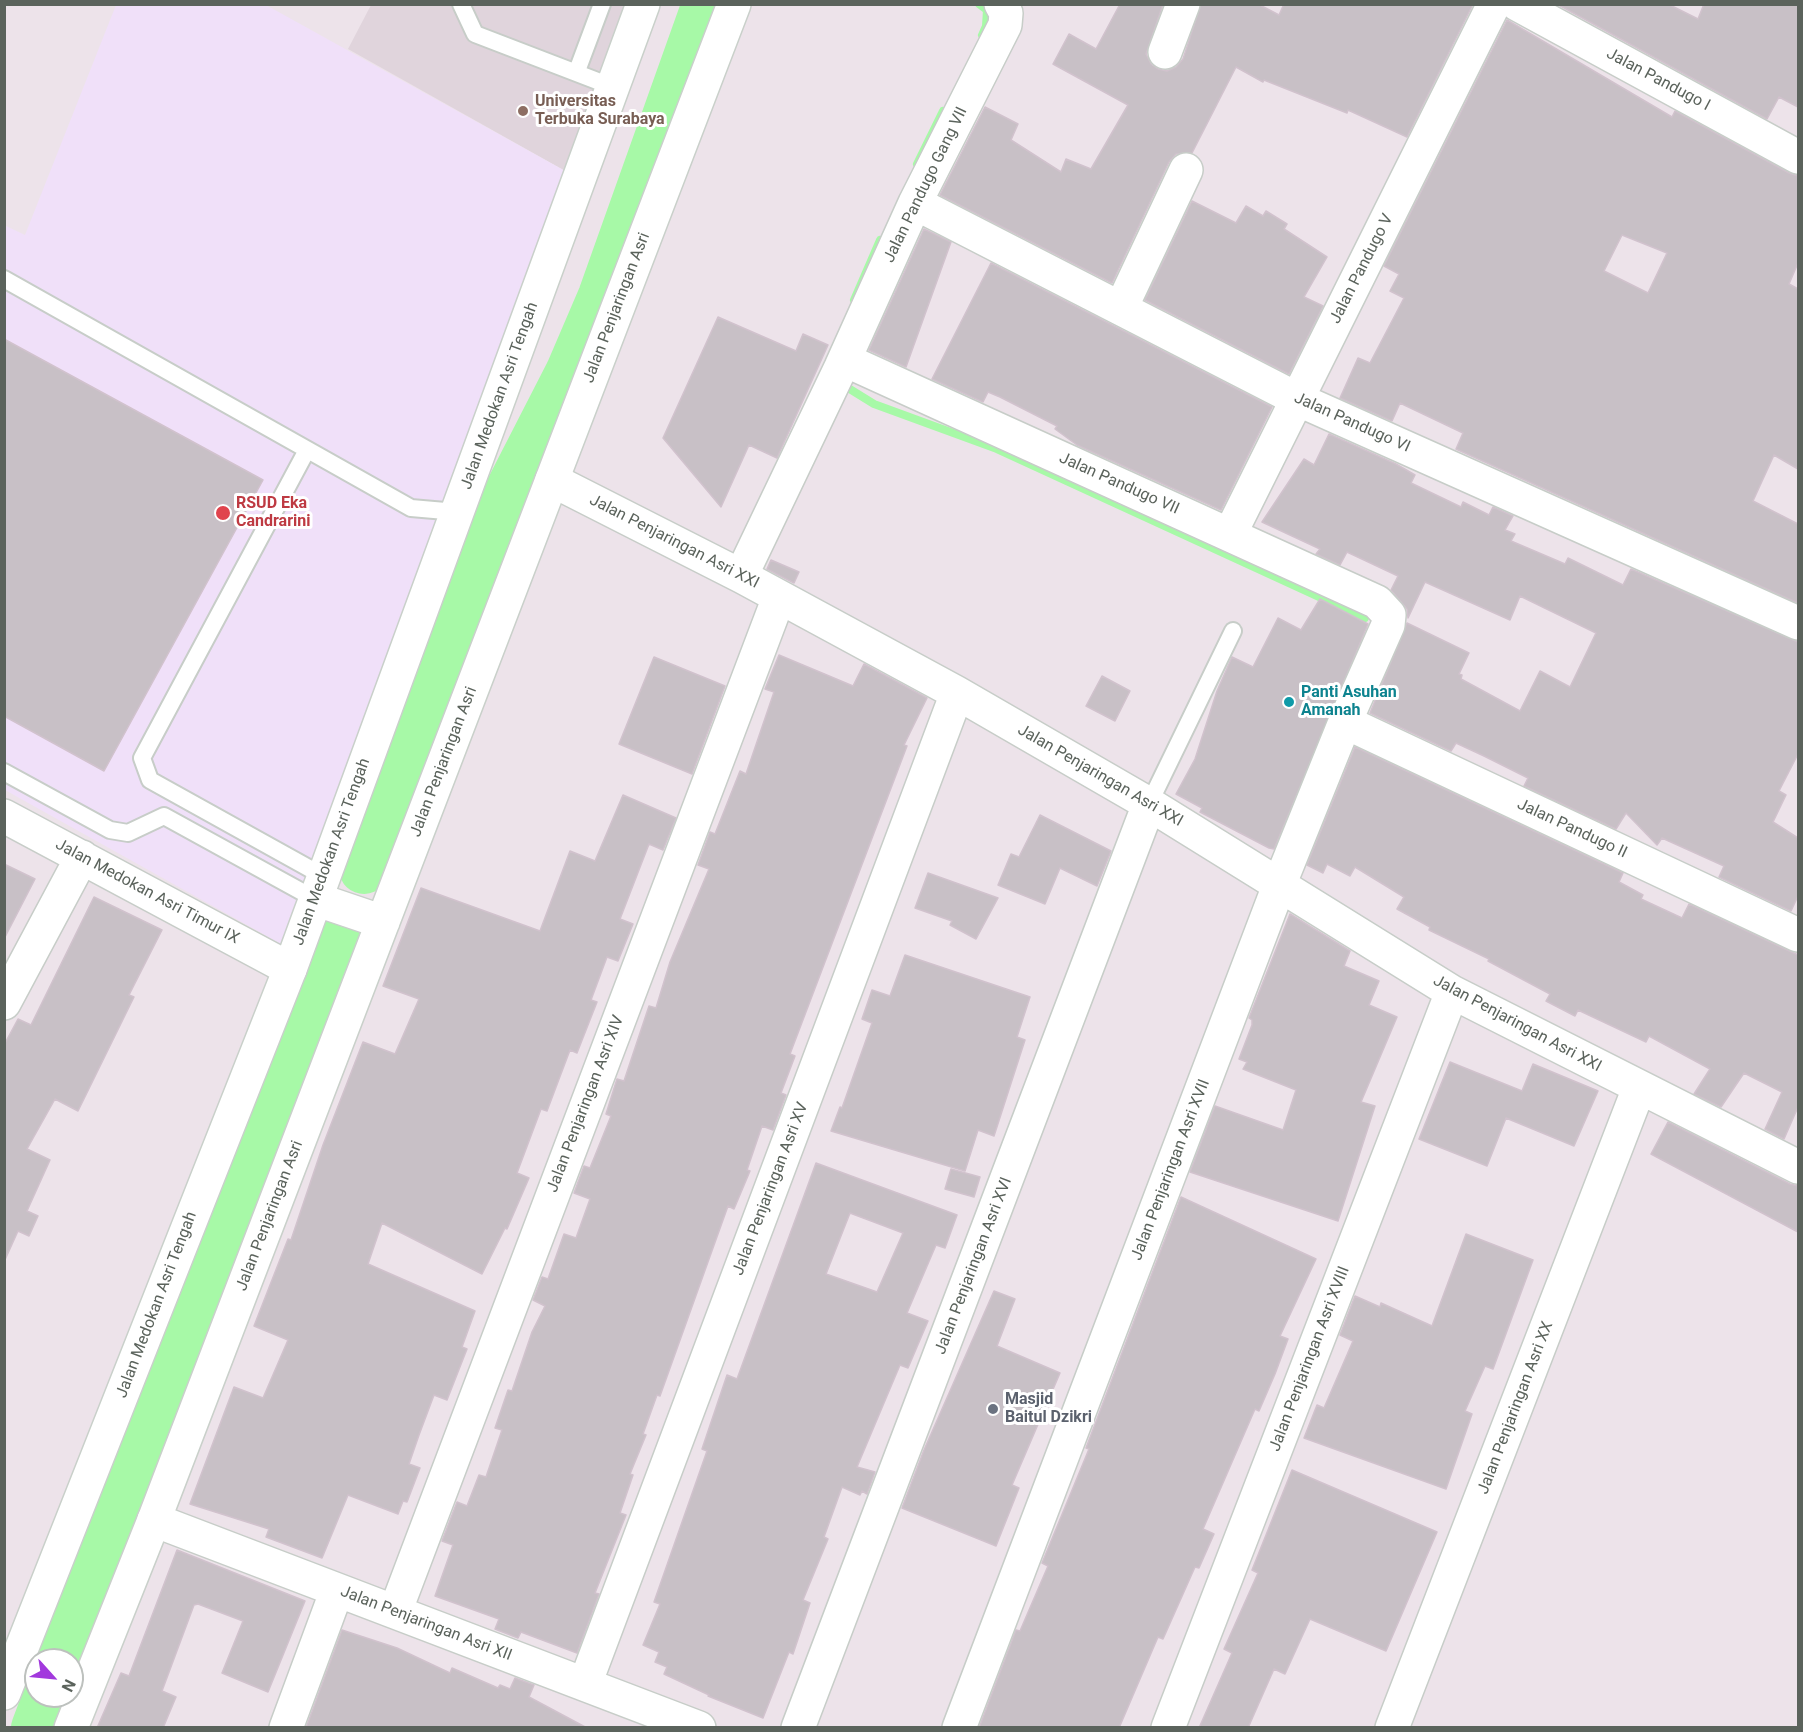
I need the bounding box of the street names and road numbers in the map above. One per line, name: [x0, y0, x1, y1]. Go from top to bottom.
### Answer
street label: Jalan Pandugo I: [1603, 45, 1713, 115]
street label: Jalan Pandugo Gang VII: [880, 104, 972, 266]
street label: Jalan Pandugo V: [1326, 211, 1398, 327]
street label: Jalan Penjaringan Asri: [579, 230, 655, 386]
street label: Jalan Medokan Asri Tengah: [457, 300, 543, 492]
street label: Jalan Pandugo VI: [1291, 389, 1413, 457]
street label: Jalan Pandugo VII: [1056, 449, 1182, 519]
street label: Jalan Penjaringan Asri XXI: [586, 491, 762, 593]
street label: Jalan Penjaringan Asri: [406, 684, 482, 840]
street label: Jalan Penjaringan Asri XXI: [1014, 721, 1186, 831]
street label: Jalan Medokan Asri Tengah: [289, 756, 375, 948]
street label: Jalan Pandugo II: [1514, 795, 1630, 863]
street label: Jalan Medokan Asri Timur IX: [52, 835, 242, 949]
street label: Jalan Penjaringan Asri XXI: [1430, 971, 1604, 1077]
street label: Jalan Penjaringan Asri XIV: [543, 1013, 629, 1195]
street label: Jalan Penjaringan Asri XVII: [1128, 1077, 1214, 1263]
street label: Jalan Penjaringan Asri XV: [729, 1100, 813, 1278]
street label: Jalan Penjaringan Asri: [232, 1138, 308, 1294]
street label: Jalan Penjaringan Asri XVI: [931, 1175, 1017, 1357]
street label: Jalan Medokan Asri Tengah: [113, 1209, 201, 1401]
street label: Jalan Penjaringan Asri XVIII: [1266, 1264, 1354, 1454]
street label: Jalan Penjaringan Asri XX: [1474, 1319, 1558, 1497]
street label: Jalan Penjaringan Asri XII: [338, 1582, 514, 1666]

